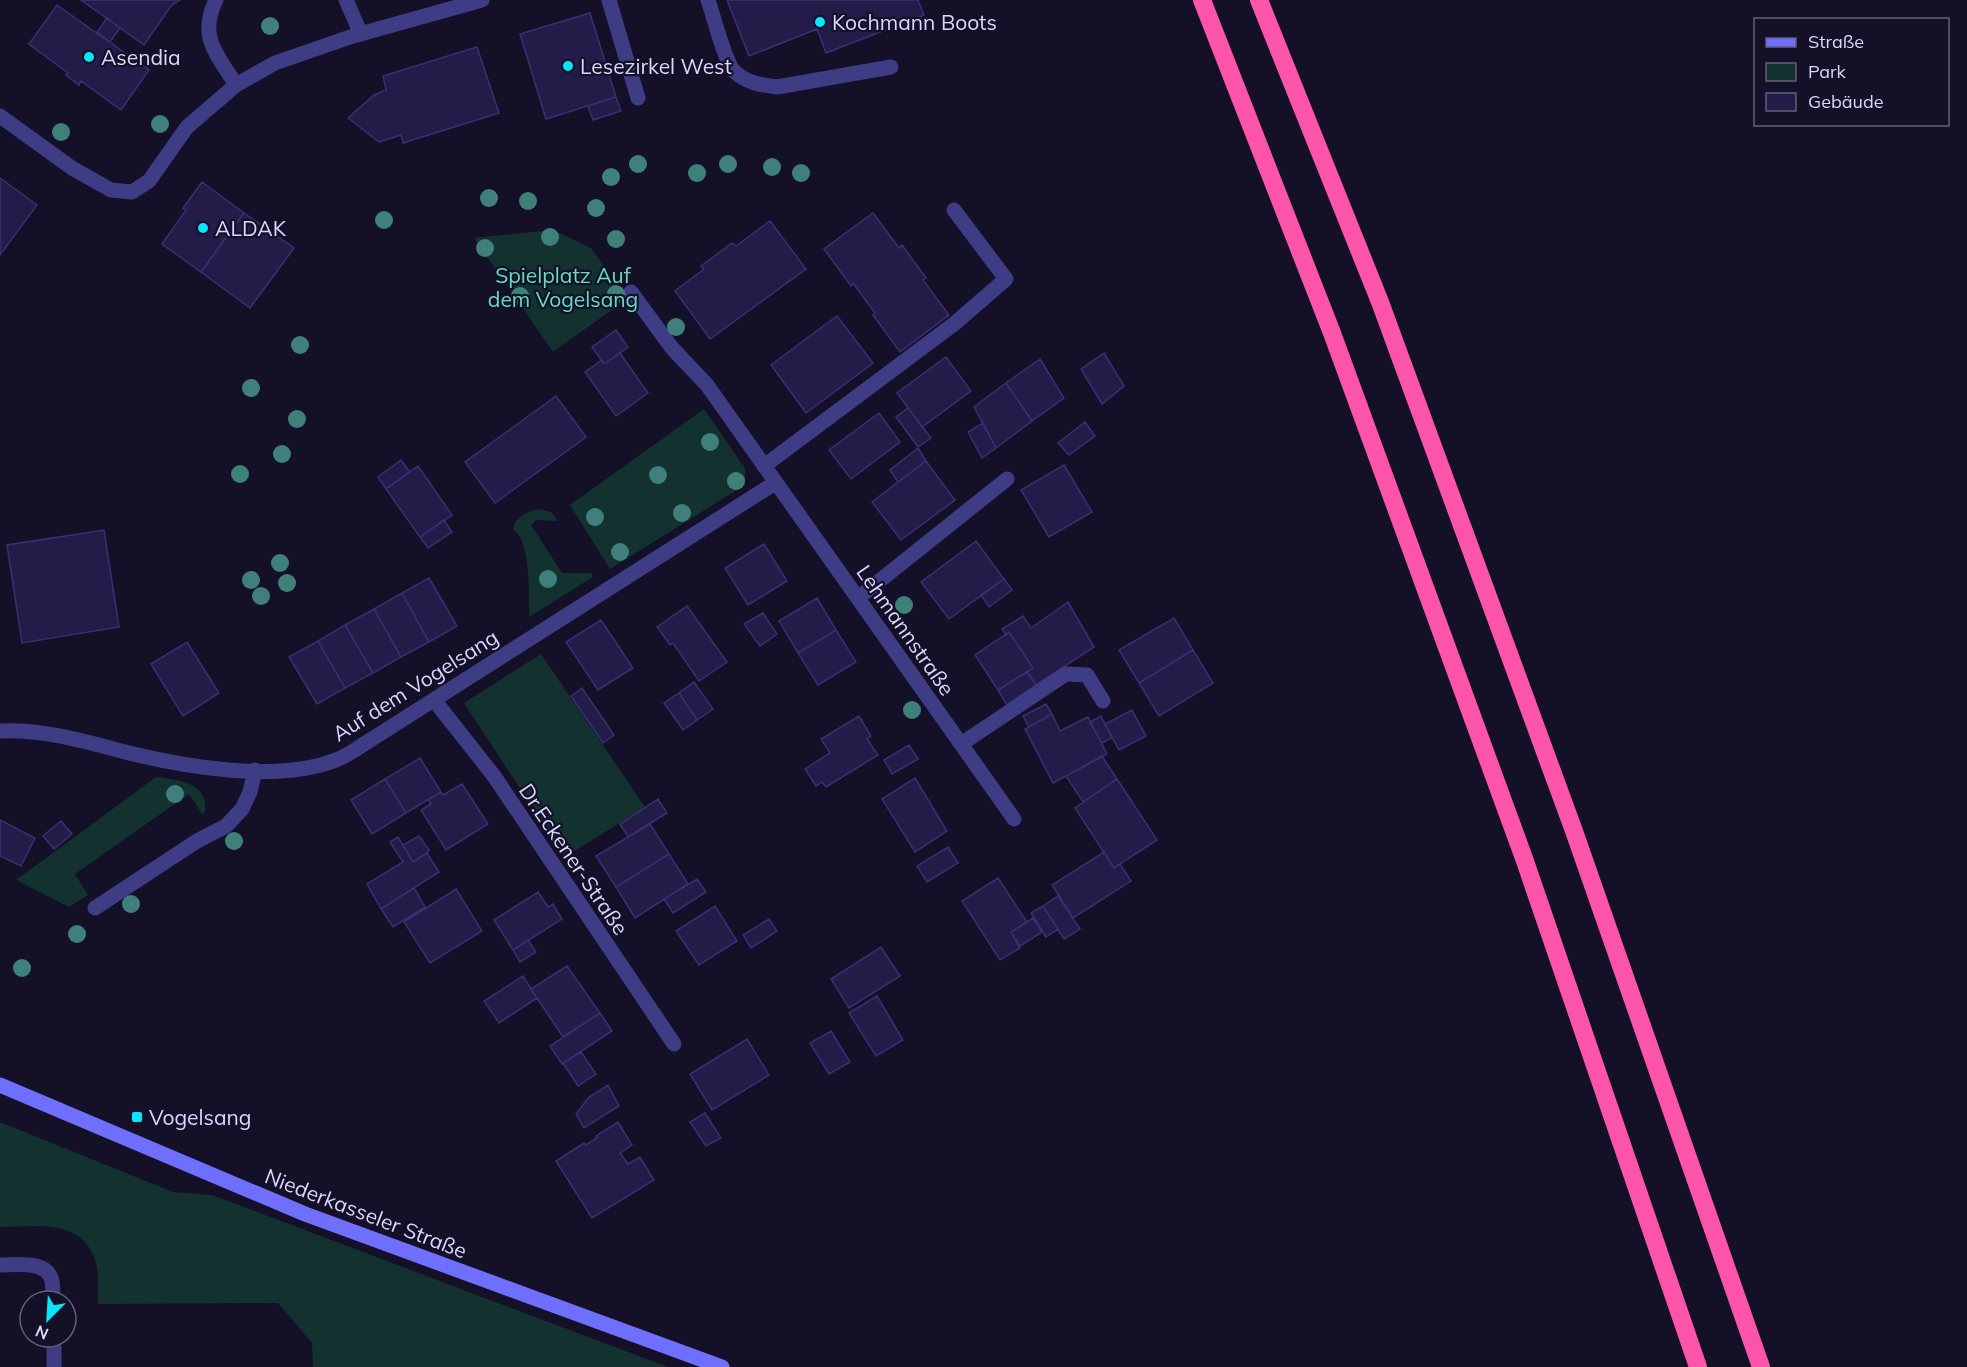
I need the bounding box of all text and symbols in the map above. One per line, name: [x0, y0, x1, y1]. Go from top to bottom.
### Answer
place label: Kochmann Boots: [832, 9, 997, 35]
marker: Kochmann Boots: [813, 15, 827, 29]
legend: [1754, 18, 1949, 126]
text: Straße: [1808, 30, 1864, 53]
place label: Asendia: [101, 44, 181, 70]
marker: Asendia: [82, 50, 96, 64]
place label: Lesezirkel West: [580, 53, 732, 79]
marker: Lesezirkel West: [561, 59, 575, 73]
text: Park: [1808, 60, 1847, 83]
text: Gebäude: [1808, 90, 1884, 113]
place label: ALDAK: [215, 215, 287, 241]
marker: ALDAK: [196, 221, 210, 235]
park label: Spielplatz Auf dem Vogelsang: [488, 262, 638, 312]
street label: Lehmannstraße: [851, 560, 961, 700]
street label: Auf dem Vogelsang: [327, 623, 503, 747]
street label: Dr.Eckener-Straße: [514, 778, 634, 940]
place label: Vogelsang: [149, 1104, 252, 1130]
marker: Vogelsang: [130, 1110, 144, 1124]
street label: Niederkasseler Straße: [261, 1162, 471, 1264]
north arrow: [18, 1289, 78, 1349]
text: N: [32, 1321, 51, 1344]

